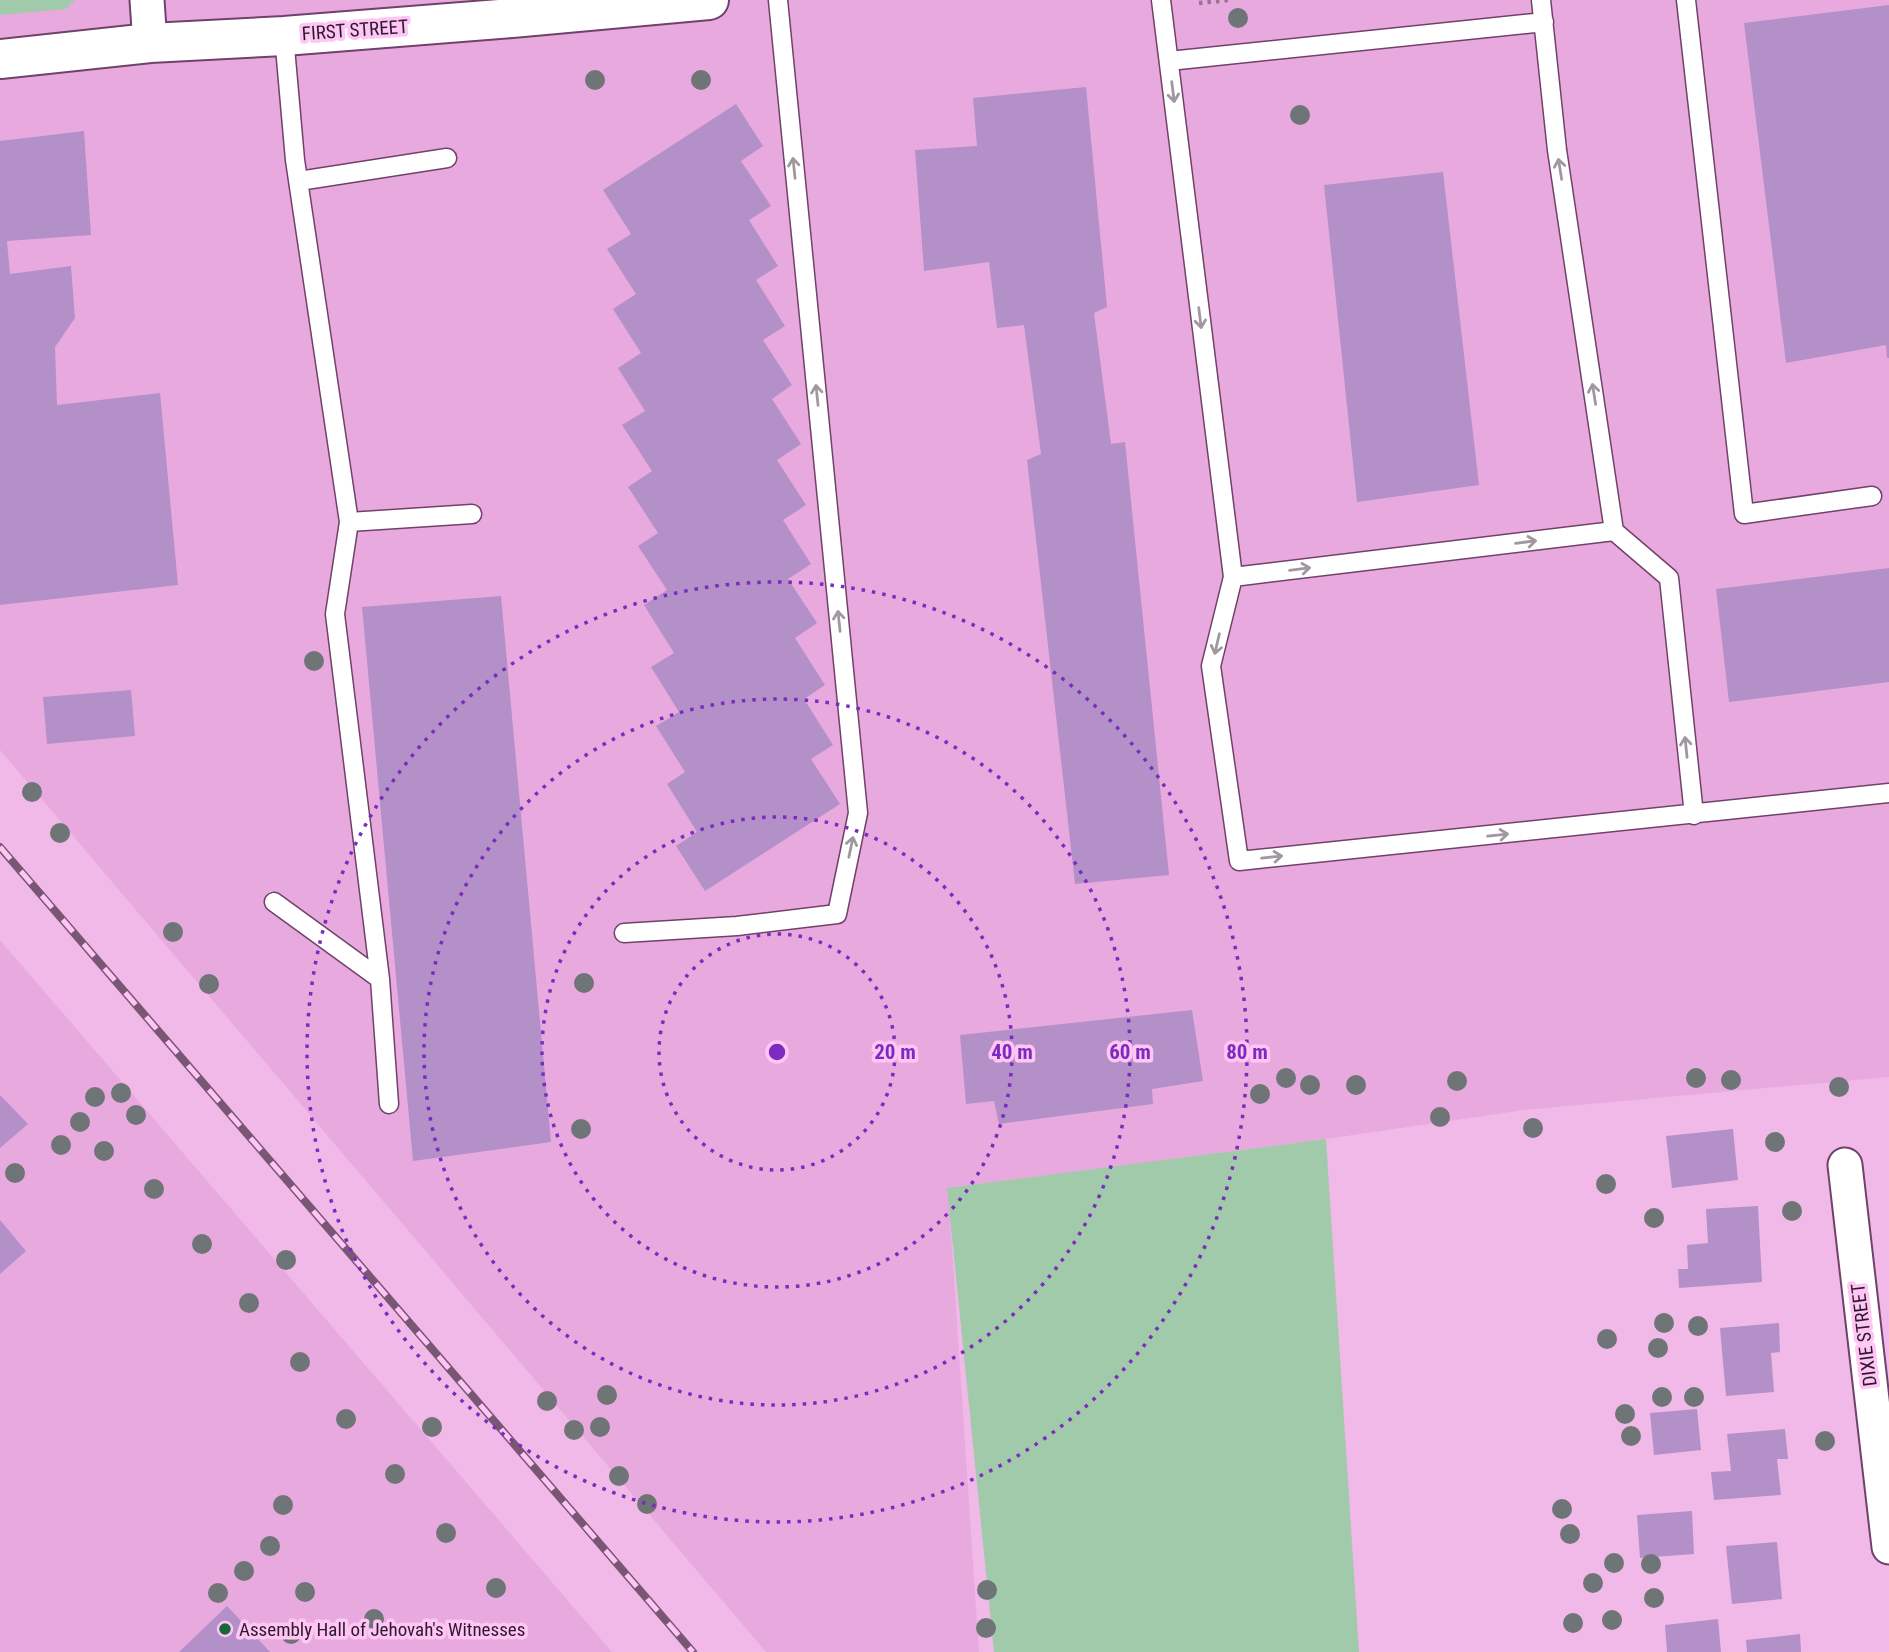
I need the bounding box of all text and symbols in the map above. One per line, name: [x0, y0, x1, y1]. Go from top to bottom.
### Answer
street label: FIRST STREET: [301, 15, 409, 45]
one-way arrow: [1166, 80, 1179, 103]
one-way arrow: [788, 158, 801, 180]
one-way arrow: [1553, 158, 1566, 180]
one-way arrow: [1194, 306, 1207, 329]
one-way arrow: [1587, 383, 1600, 405]
one-way arrow: [810, 384, 823, 407]
one-way arrow: [1514, 535, 1537, 548]
one-way arrow: [1288, 563, 1311, 576]
one-way arrow: [833, 610, 846, 633]
one-way arrow: [1210, 632, 1223, 655]
one-way arrow: [1680, 736, 1693, 759]
one-way arrow: [1486, 828, 1509, 841]
one-way arrow: [845, 836, 859, 859]
one-way arrow: [1260, 851, 1282, 864]
centre of rings: [765, 1040, 789, 1064]
text: 20 m: [874, 1040, 916, 1064]
text: 40 m: [991, 1040, 1033, 1064]
text: 60 m: [1109, 1040, 1151, 1064]
text: 80 m: [1226, 1040, 1268, 1064]
street label: DIXIE STREET: [1846, 1282, 1882, 1388]
place label: Assembly Hall of Jehovah's Witnesses: [239, 1618, 525, 1641]
marker: Assembly Hall of Jehovah's Witnesses: [217, 1621, 233, 1637]

